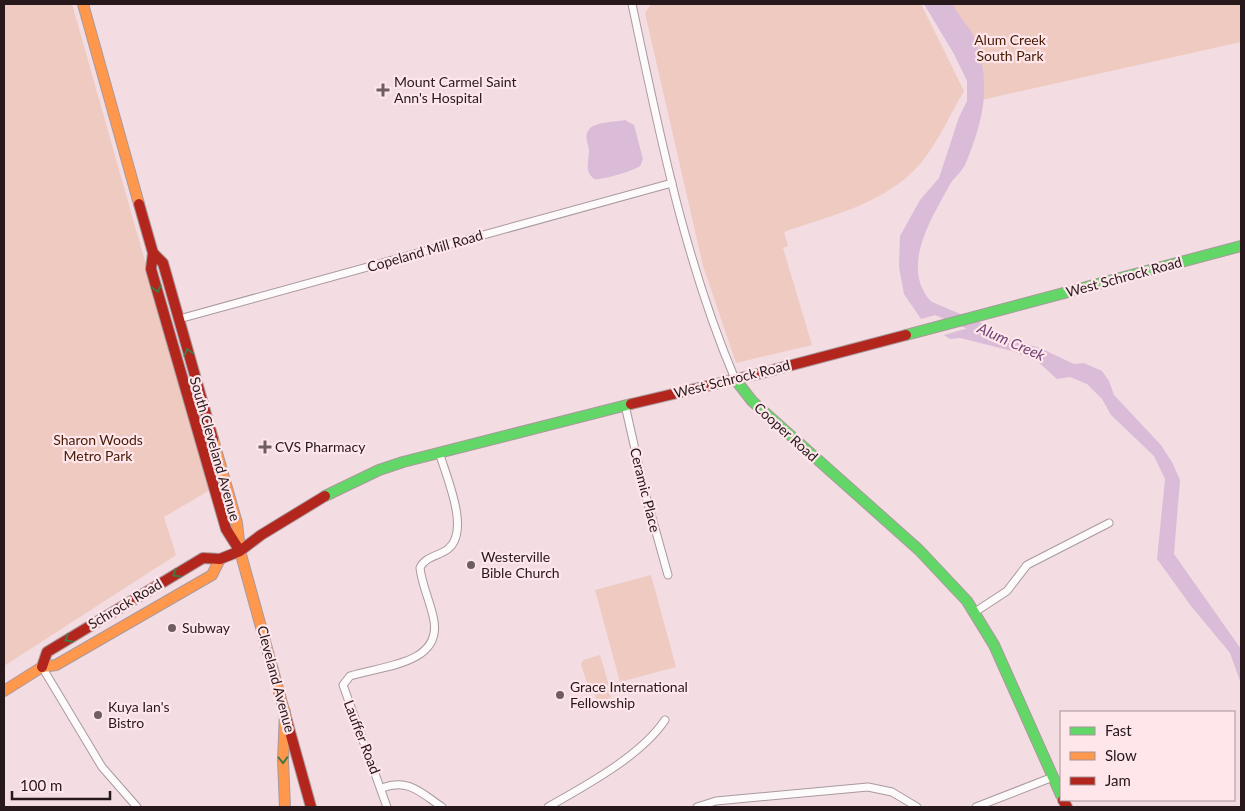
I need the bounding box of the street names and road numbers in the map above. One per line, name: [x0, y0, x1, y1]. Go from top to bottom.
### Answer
street label: Copeland Mill Road: [365, 226, 485, 275]
street label: West Schrock Road: [1064, 253, 1184, 300]
street label: West Schrock Road: [672, 356, 792, 401]
street label: South Cleveland Avenue: [187, 375, 244, 523]
street label: Cooper Road: [751, 399, 822, 465]
street label: Ceramic Place: [627, 446, 664, 534]
street label: Schrock Road: [85, 575, 165, 632]
street label: Cleveland Avenue: [254, 624, 299, 734]
street label: Lauffer Road: [341, 697, 384, 776]

